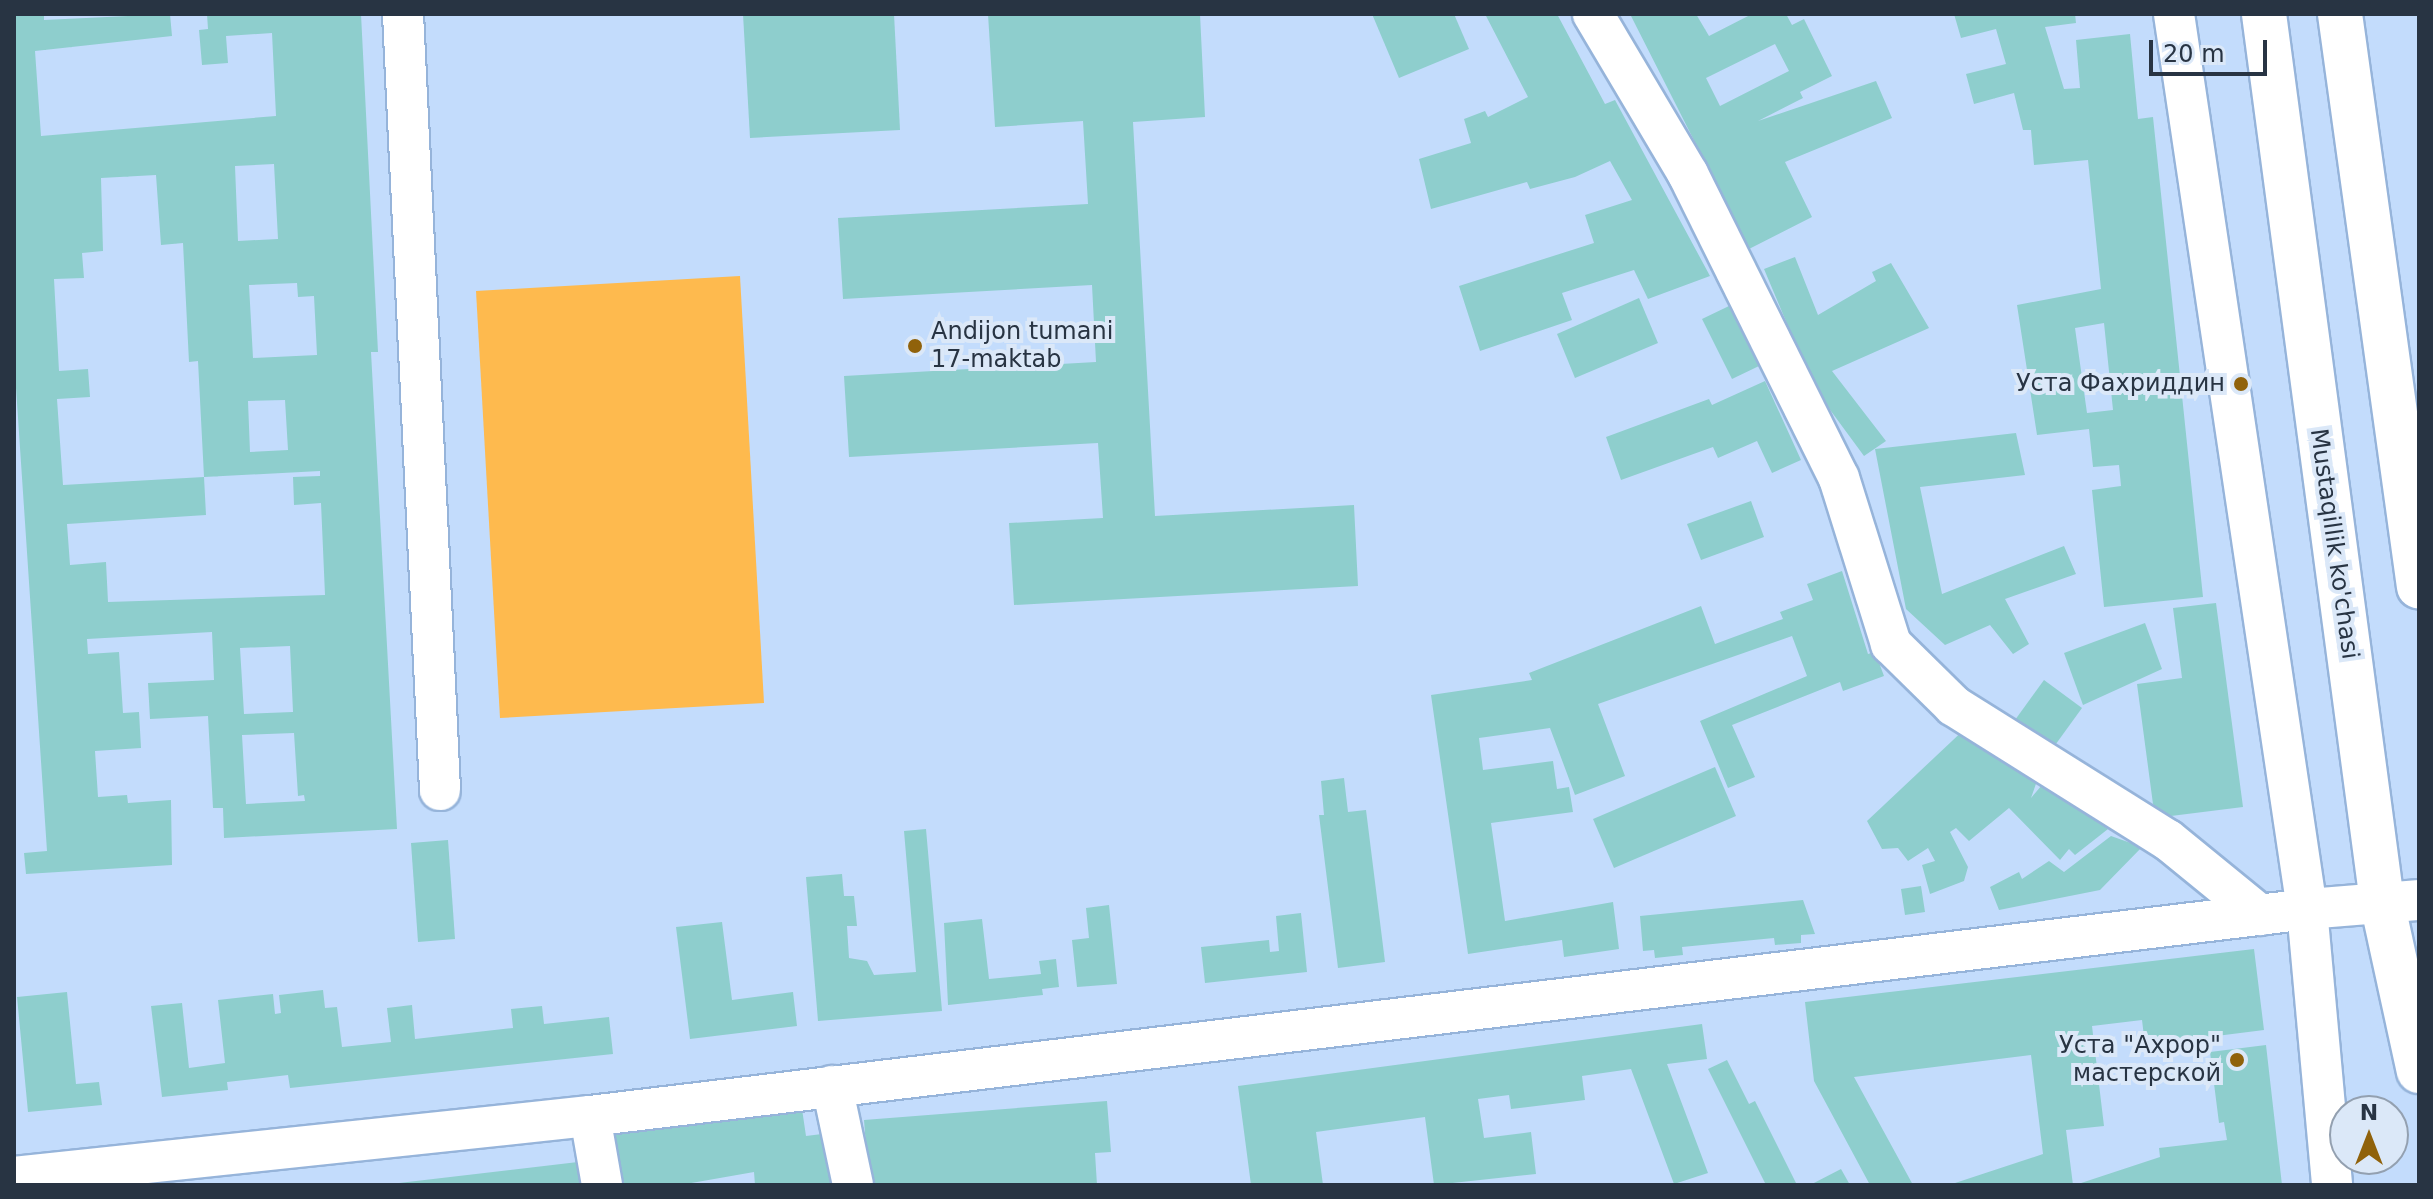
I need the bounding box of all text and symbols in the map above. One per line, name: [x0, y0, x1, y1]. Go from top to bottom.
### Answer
scale bar: [2153, 24, 2271, 74]
text: 20 m: [2163, 40, 2225, 68]
place label: Andijon tumani 17-maktab: [931, 318, 1113, 374]
marker: Andijon tumani 17-maktab: [906, 337, 924, 355]
place label: Уста Фахриддин: [2016, 370, 2225, 398]
marker: Уста Фахриддин: [2232, 375, 2250, 393]
street label: Mustaqillik ko'chasi: [2304, 427, 2364, 661]
place label: Уста "Ахрор" мастерской: [2059, 1032, 2221, 1088]
marker: Уста "Ахрор" мастерской: [2228, 1051, 2246, 1069]
north arrow: [2329, 1095, 2409, 1175]
text: N: [2360, 1100, 2378, 1125]

